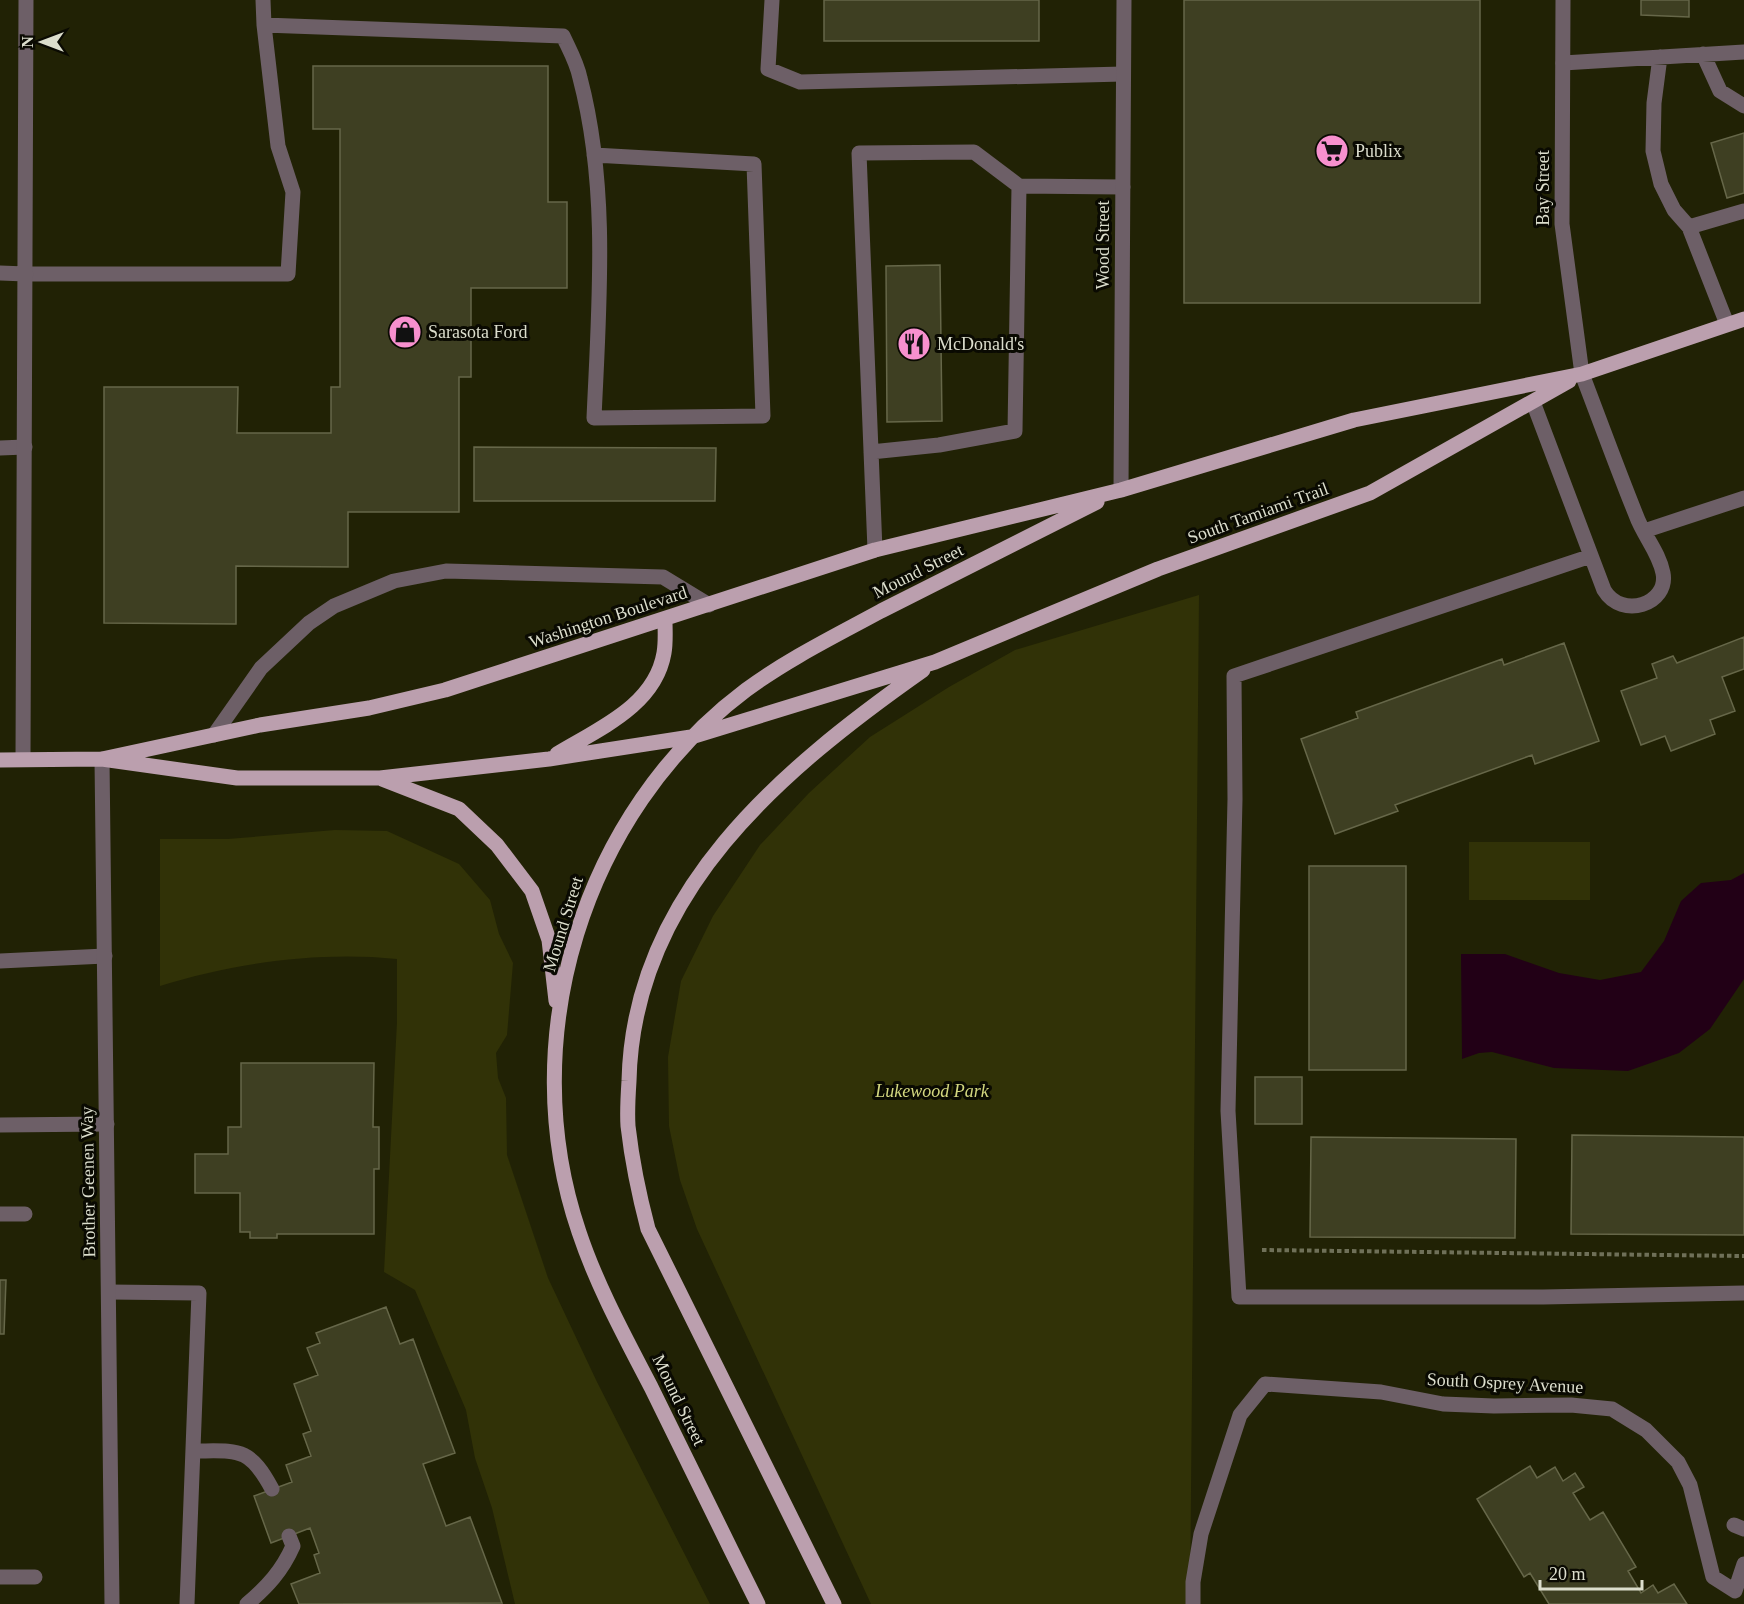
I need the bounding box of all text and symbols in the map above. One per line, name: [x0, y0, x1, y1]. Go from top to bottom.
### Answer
north arrow: [12, 12, 72, 72]
text: N: [19, 36, 36, 48]
supermarket icon: Publix: [1314, 133, 1350, 169]
place label: Publix: [1355, 141, 1402, 161]
street label: Bay Street: [1533, 150, 1553, 226]
street label: Wood Street: [1093, 200, 1113, 290]
shop icon: Sarasota Ford: [387, 314, 423, 350]
place label: Sarasota Ford: [428, 322, 527, 342]
restaurant icon: McDonald's: [896, 326, 932, 362]
place label: McDonald's: [937, 334, 1024, 354]
street label: South Tamiami Trail: [1185, 478, 1331, 548]
street label: Mound Street: [870, 540, 966, 602]
street label: Washington Boulevard: [526, 582, 690, 652]
street label: Mound Street: [539, 874, 587, 974]
park label: Lukewood Park: [874, 1081, 990, 1101]
street label: Brother Geenen Way: [77, 1106, 99, 1258]
street label: Mound Street: [648, 1351, 710, 1449]
street label: South Osprey Avenue: [1426, 1369, 1584, 1397]
scale bar: [1540, 1553, 1642, 1591]
text: 20 m: [1549, 1564, 1586, 1584]

